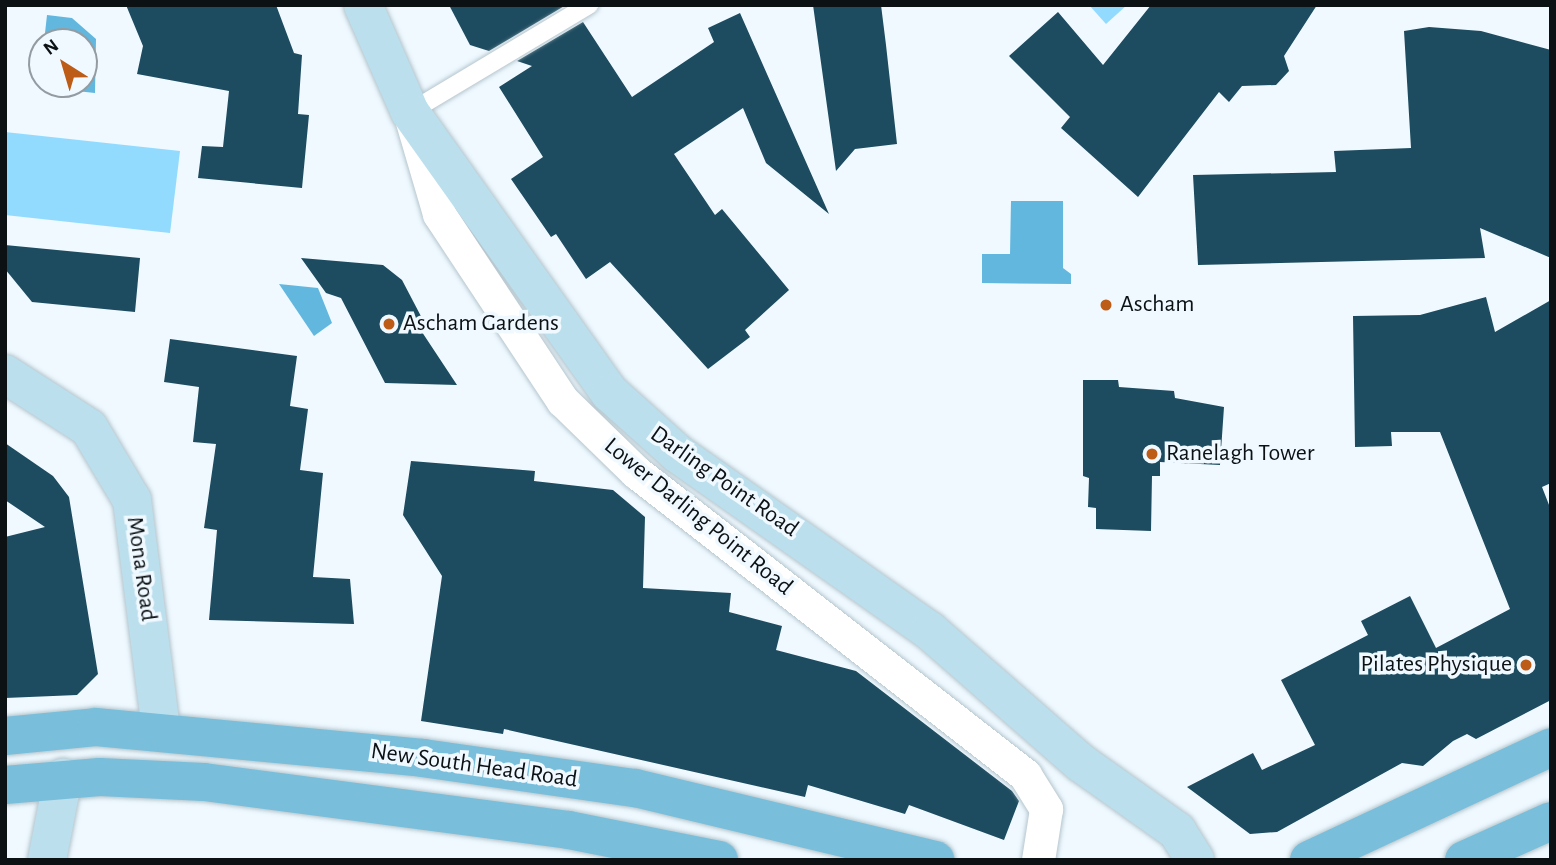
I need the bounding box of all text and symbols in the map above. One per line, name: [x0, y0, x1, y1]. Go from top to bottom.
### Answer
north arrow: [28, 28, 98, 98]
text: N: [40, 36, 62, 59]
place label: Ascham: [1120, 291, 1195, 319]
marker: Ascham: [1098, 297, 1114, 313]
place label: Ascham Gardens: [403, 310, 559, 338]
marker: Ascham Gardens: [381, 316, 397, 332]
street label: Darling Point Road: [644, 420, 804, 544]
street label: Lower Darling Point Road: [598, 432, 798, 602]
place label: Ranelagh Tower: [1166, 440, 1315, 468]
marker: Ranelagh Tower: [1144, 446, 1160, 462]
street label: Mona Road: [119, 515, 163, 623]
place label: Pilates Physique: [1361, 651, 1512, 679]
marker: Pilates Physique: [1518, 657, 1534, 673]
street label: New South Head Road: [369, 737, 579, 795]

